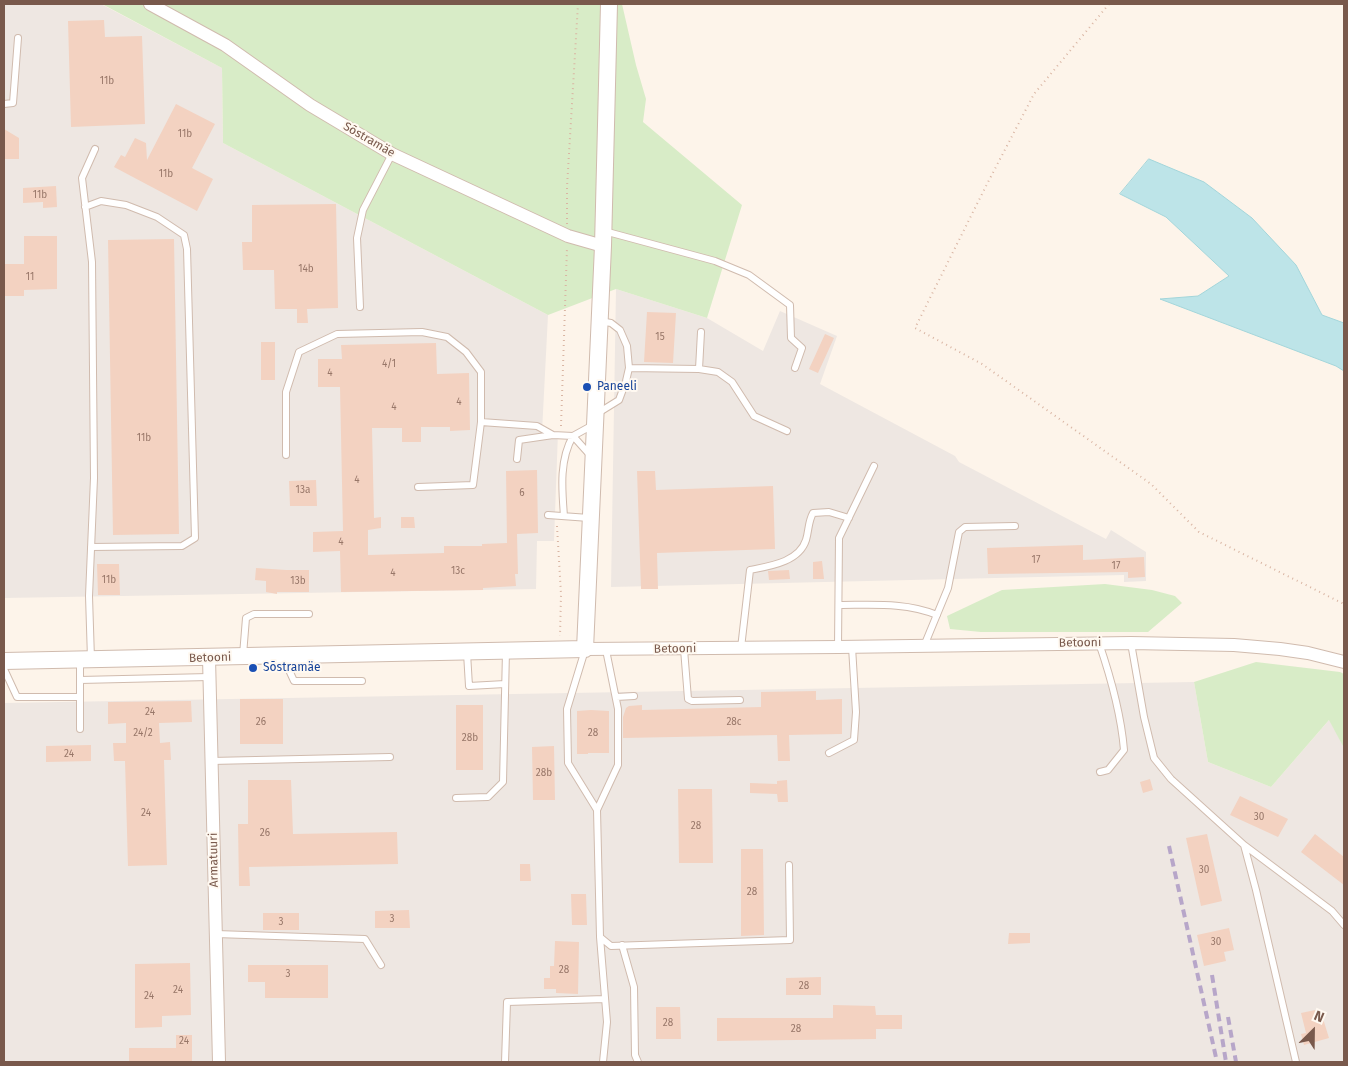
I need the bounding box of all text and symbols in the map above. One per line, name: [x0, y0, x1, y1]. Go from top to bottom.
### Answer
house number: 11b: [100, 75, 114, 87]
street label: Sõstramäe: [340, 119, 398, 161]
house number: 11b: [178, 128, 192, 140]
house number: 11b: [159, 168, 173, 180]
house number: 11b: [33, 189, 47, 201]
house number: 14b: [298, 263, 314, 275]
house number: 11: [26, 271, 34, 283]
house number: 15: [655, 331, 665, 343]
house number: 4/1: [382, 358, 396, 370]
house number: 4: [327, 367, 333, 379]
place label: Paneeli: [597, 380, 637, 394]
marker: Paneeli: [581, 381, 593, 393]
house number: 4: [456, 396, 462, 408]
house number: 4: [391, 401, 397, 413]
house number: 11b: [137, 432, 151, 444]
house number: 4: [354, 474, 360, 486]
house number: 13a: [296, 484, 310, 496]
house number: 6: [519, 487, 525, 499]
house number: 4: [338, 536, 344, 548]
house number: 17: [1032, 554, 1040, 566]
house number: 17: [1112, 560, 1120, 572]
house number: 13c: [451, 565, 465, 577]
house number: 4: [390, 567, 396, 579]
house number: 11b: [102, 574, 116, 586]
house number: 13b: [290, 575, 306, 587]
street label: Betooni: [1059, 635, 1101, 651]
street label: Betooni: [654, 641, 696, 657]
street label: Betooni: [189, 650, 231, 666]
place label: Sõstramäe: [263, 661, 321, 675]
marker: Sõstramäe: [247, 662, 259, 674]
house number: 24: [145, 706, 155, 718]
house number: 26: [256, 716, 266, 728]
house number: 28c: [726, 716, 742, 728]
house number: 24/2: [133, 727, 153, 739]
house number: 28: [588, 727, 598, 739]
house number: 28b: [462, 732, 478, 744]
house number: 24: [64, 748, 74, 760]
house number: 28b: [536, 767, 552, 779]
house number: 24: [141, 807, 151, 819]
house number: 30: [1254, 811, 1264, 823]
house number: 28: [691, 820, 701, 832]
house number: 26: [260, 827, 270, 839]
street label: Armatuuri: [206, 833, 222, 887]
house number: 30: [1199, 864, 1209, 876]
house number: 28: [747, 886, 757, 898]
house number: 3: [390, 913, 394, 925]
house number: 3: [279, 916, 283, 928]
house number: 30: [1211, 936, 1221, 948]
house number: 28: [559, 964, 569, 976]
house number: 3: [286, 968, 290, 980]
house number: 28: [799, 980, 809, 992]
house number: 24: [173, 984, 183, 996]
house number: 24: [144, 990, 154, 1002]
north arrow: [1288, 1006, 1338, 1056]
text: N: [1311, 1007, 1327, 1026]
house number: 28: [663, 1017, 673, 1029]
house number: 28: [791, 1023, 801, 1035]
house number: 24: [179, 1035, 189, 1047]

